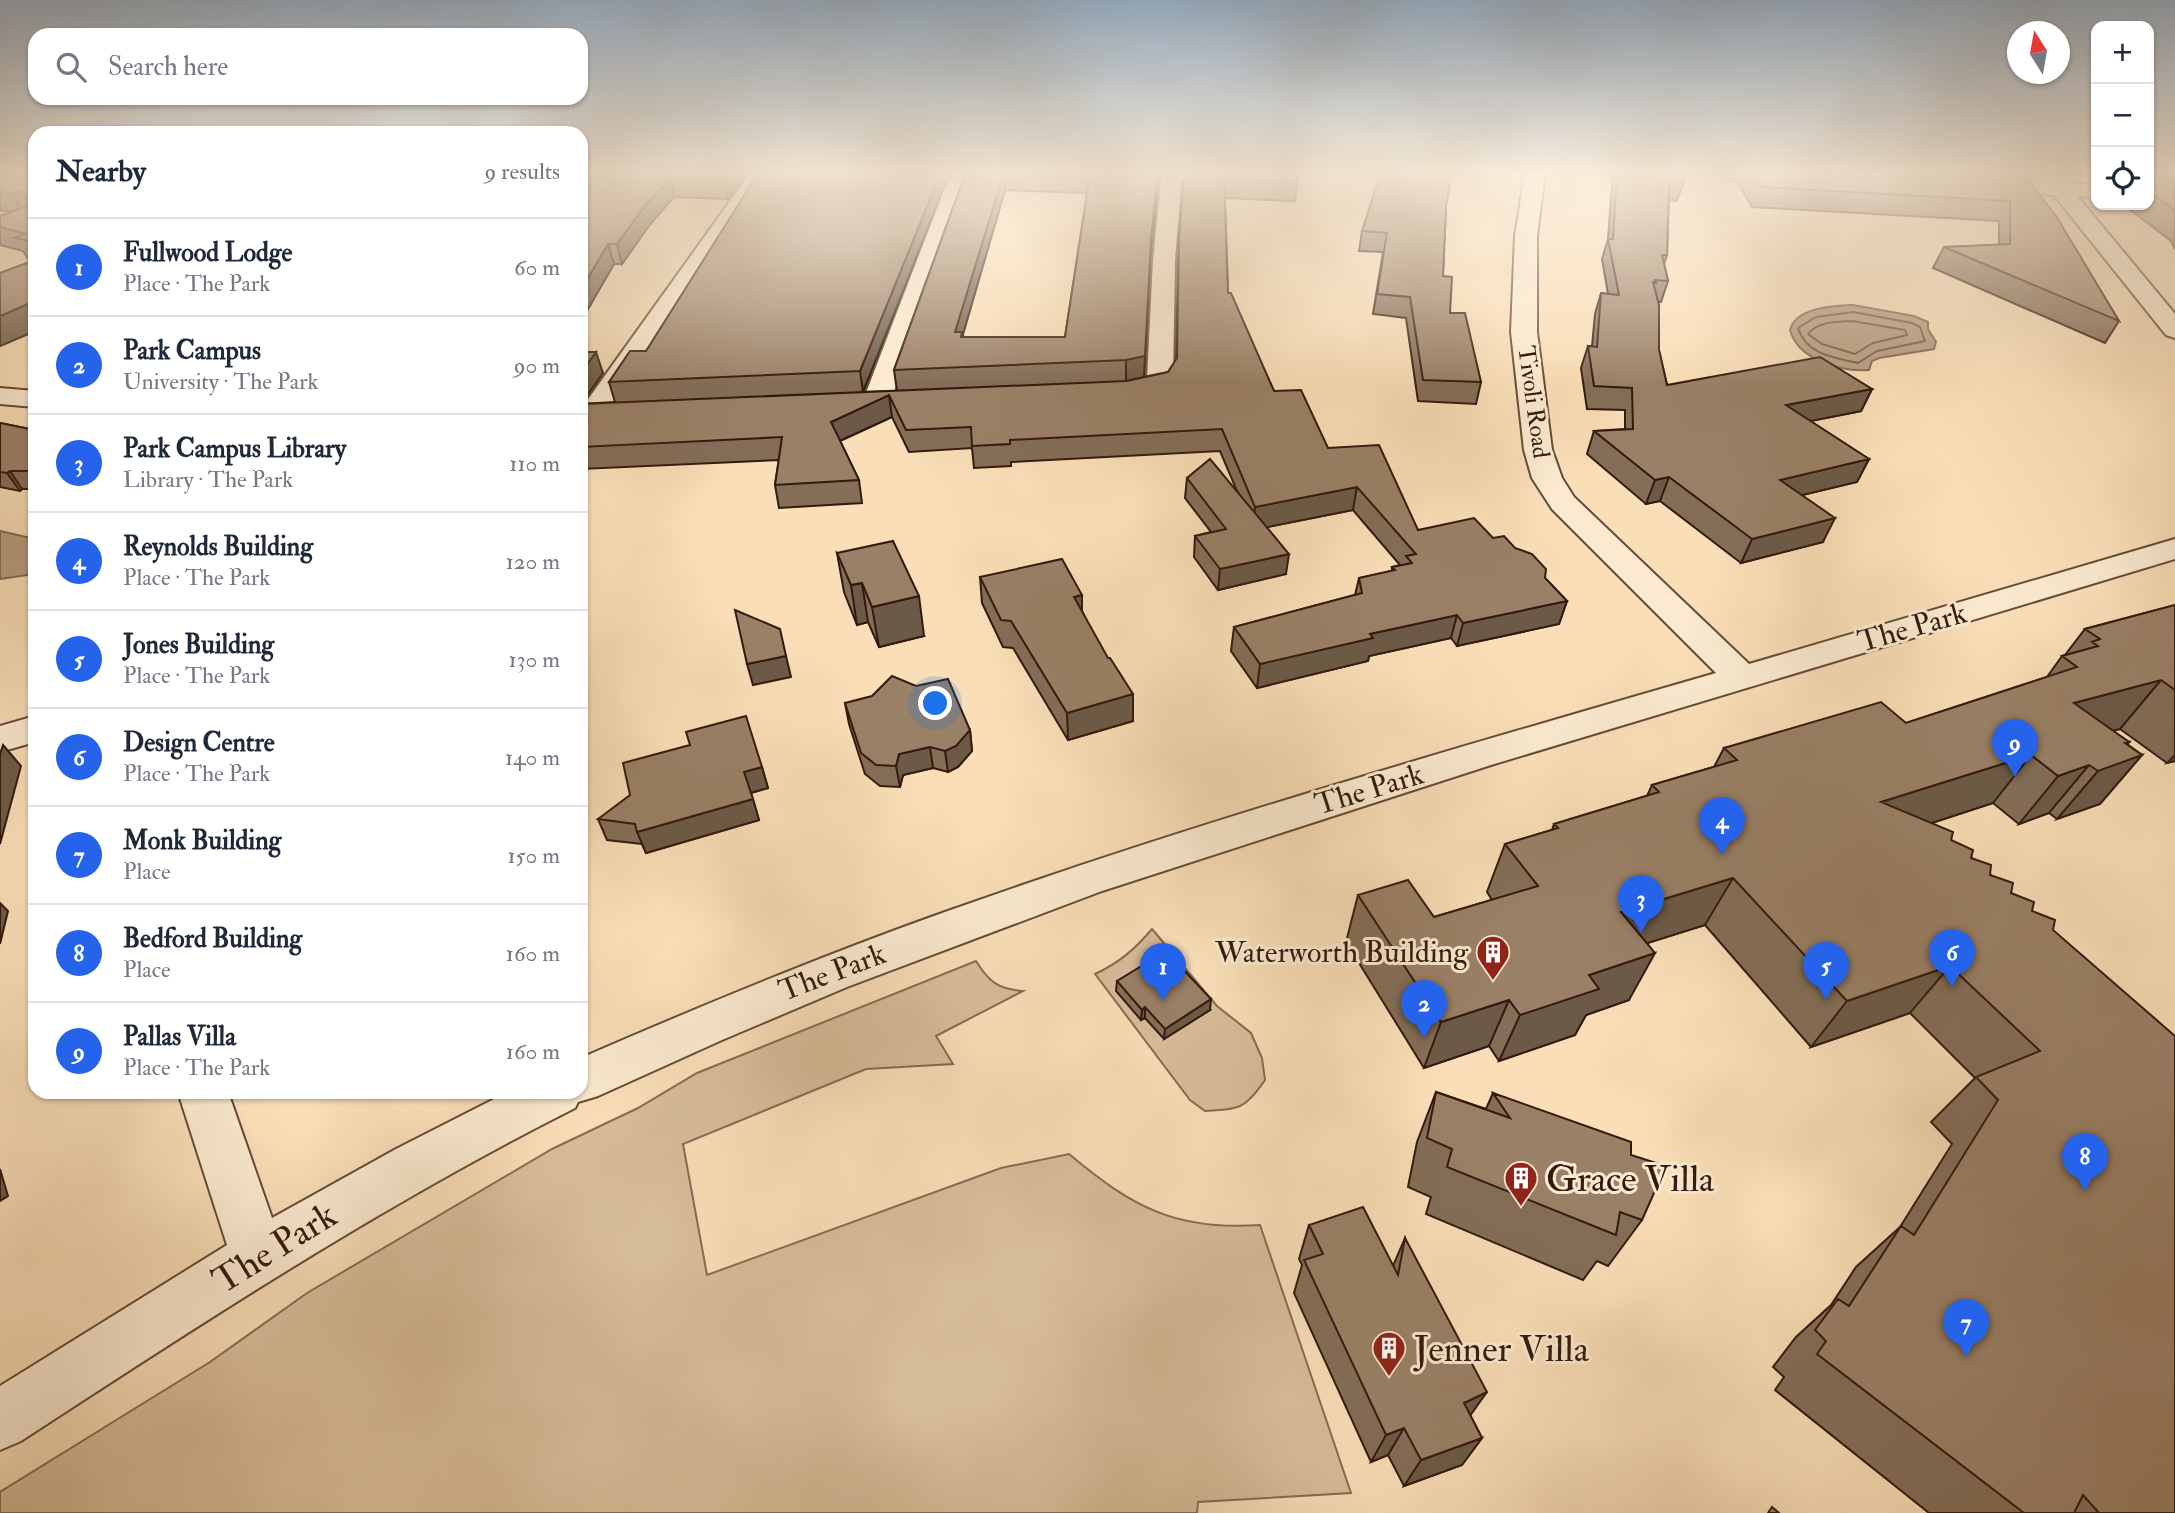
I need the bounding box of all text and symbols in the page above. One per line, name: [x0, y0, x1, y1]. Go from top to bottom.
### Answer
north arrow: [2007, 21, 2070, 84]
map controls: [2091, 21, 2154, 210]
button: +: [2091, 21, 2154, 84]
search box: [28, 28, 588, 105]
icon: search: [52, 48, 90, 86]
text: Search here: [108, 51, 228, 83]
button: −: [2091, 84, 2154, 147]
button: locate: [2091, 147, 2154, 210]
text: Nearby: [56, 153, 146, 190]
text: 9 results: [484, 157, 560, 186]
text: Fullwood Lodge: [123, 237, 292, 269]
text: 1: [75, 253, 83, 282]
text: 60 m: [514, 253, 560, 282]
text: Place · The Park: [123, 269, 270, 298]
text: Park Campus: [123, 335, 261, 367]
street label: Tivoli Road: [1510, 344, 1557, 460]
text: 2: [73, 351, 85, 380]
text: 90 m: [514, 351, 560, 380]
text: University · The Park: [123, 367, 319, 396]
text: Park Campus Library: [123, 433, 346, 465]
text: 3: [75, 449, 83, 478]
text: 110 m: [509, 449, 560, 478]
text: Library · The Park: [123, 465, 293, 494]
text: Reynolds Building: [123, 531, 313, 563]
text: 4: [73, 547, 85, 576]
text: 120 m: [506, 547, 560, 576]
text: Place · The Park: [123, 563, 270, 592]
street label: The Park: [1853, 594, 1971, 661]
text: Jones Building: [123, 629, 274, 661]
text: 5: [74, 645, 84, 674]
text: 130 m: [508, 645, 560, 674]
text: Place · The Park: [123, 661, 270, 690]
your location: [918, 686, 952, 720]
pin: 9: [1992, 719, 2038, 777]
text: Design Centre: [123, 727, 275, 759]
text: 6: [73, 743, 85, 772]
text: 140 m: [505, 743, 560, 772]
street label: The Park: [1310, 755, 1428, 823]
text: Place · The Park: [123, 759, 270, 788]
pin: 4: [1699, 797, 1745, 855]
text: Monk Building: [123, 825, 281, 857]
text: 7: [74, 841, 84, 870]
text: 150 m: [507, 841, 560, 870]
text: Place: [123, 857, 171, 886]
pin: 3: [1618, 875, 1664, 933]
text: Bedford Building: [123, 923, 302, 955]
pin: 6: [1929, 929, 1975, 987]
building icon: Waterworth Building: [1474, 933, 1512, 982]
place label: Waterworth Building: [1214, 934, 1469, 971]
street label: The Park: [774, 935, 891, 1010]
text: 8: [74, 939, 84, 968]
text: 160 m: [506, 939, 560, 968]
pin: 5: [1803, 942, 1849, 1000]
pin: 1: [1140, 943, 1186, 1001]
text: Place: [123, 955, 171, 984]
pin: 2: [1401, 980, 1447, 1038]
text: Pallas Villa: [123, 1021, 236, 1053]
text: 9: [73, 1037, 85, 1066]
text: 160 m: [506, 1037, 560, 1066]
text: Place · The Park: [123, 1053, 270, 1082]
pin: 8: [2062, 1133, 2108, 1191]
place label: Grace Villa: [1546, 1156, 1715, 1203]
building icon: Grace Villa: [1502, 1159, 1540, 1208]
street label: The Park: [204, 1192, 346, 1305]
pin: 7: [1943, 1299, 1989, 1357]
place label: Jenner Villa: [1413, 1326, 1590, 1373]
building icon: Jenner Villa: [1370, 1329, 1408, 1378]

